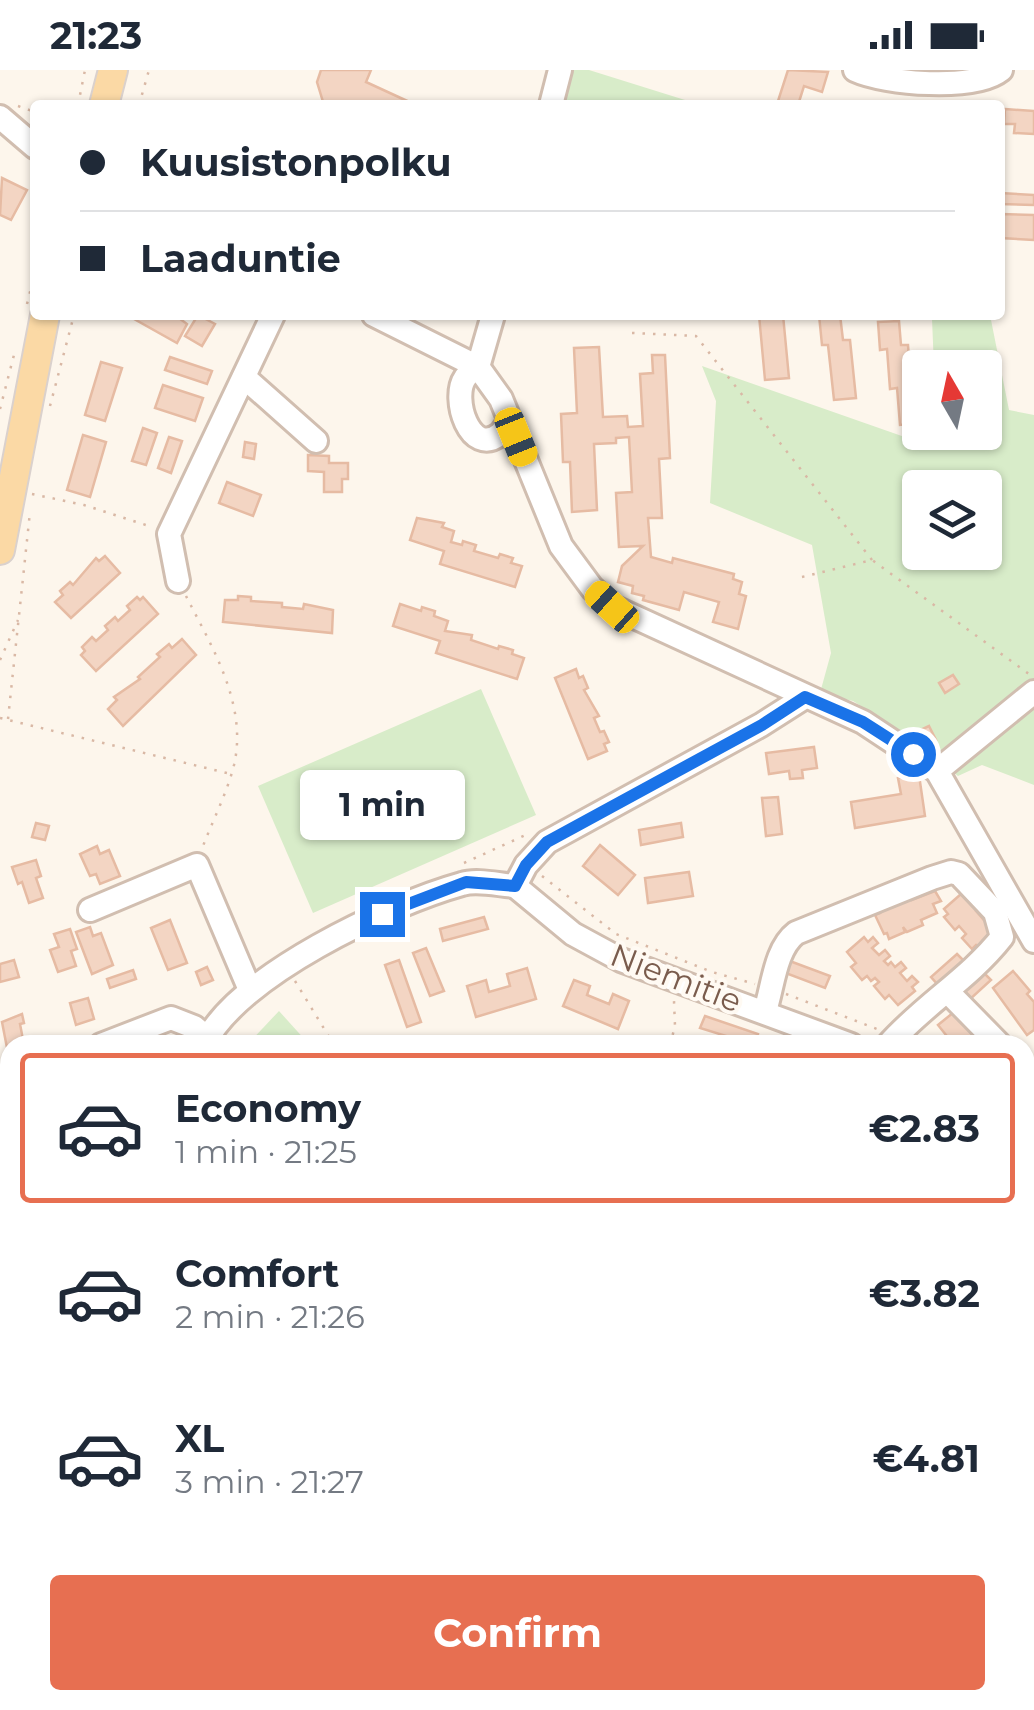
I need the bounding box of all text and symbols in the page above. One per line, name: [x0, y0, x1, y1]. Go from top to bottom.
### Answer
text: 21:23: [50, 12, 142, 59]
text: Kuusistonpolku: [140, 139, 452, 186]
text: Laaduntie: [140, 235, 341, 282]
north arrow: [902, 350, 1002, 450]
map controls: [902, 350, 1002, 570]
car: [491, 404, 541, 470]
button: layers: [902, 470, 1002, 570]
car: [580, 576, 644, 638]
route start: [891, 732, 936, 777]
callout: 1 min: [300, 769, 464, 839]
text: 1 min: [339, 785, 426, 824]
route end: [360, 892, 405, 937]
street label: Niemitie: [605, 935, 747, 1020]
icon: car: [55, 1083, 145, 1173]
text: Economy: [175, 1085, 361, 1132]
text: €2.83: [869, 1105, 980, 1152]
text: 1 min · 21:25: [175, 1132, 357, 1171]
icon: car: [55, 1248, 145, 1338]
text: Comfort: [175, 1250, 339, 1297]
text: €3.82: [869, 1270, 980, 1317]
text: 2 min · 21:26: [175, 1297, 365, 1336]
icon: car: [55, 1413, 145, 1503]
text: XL: [175, 1415, 224, 1462]
text: €4.81: [872, 1435, 980, 1482]
text: 3 min · 21:27: [175, 1462, 364, 1501]
button: Confirm: [50, 1575, 985, 1690]

